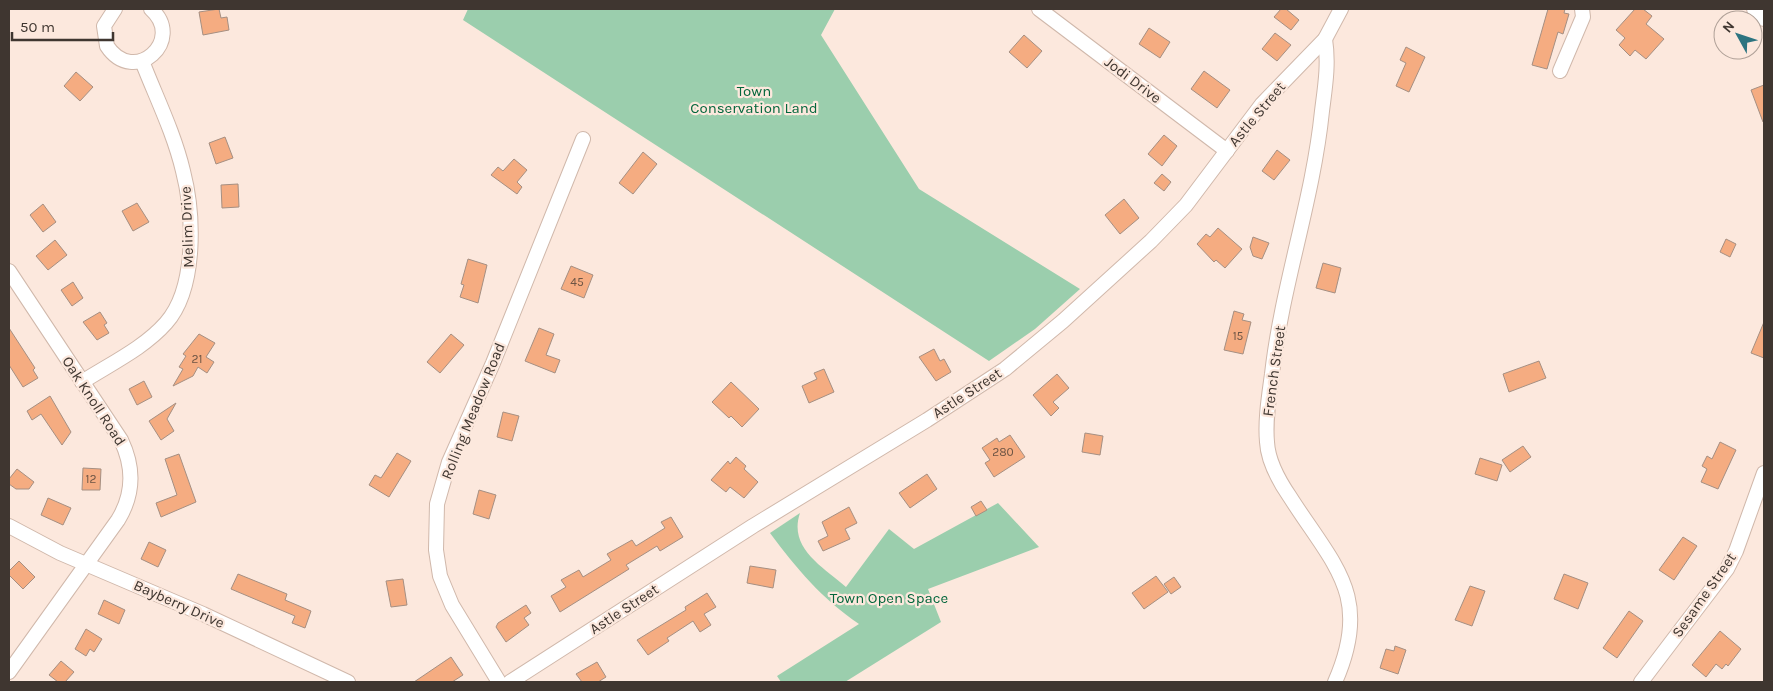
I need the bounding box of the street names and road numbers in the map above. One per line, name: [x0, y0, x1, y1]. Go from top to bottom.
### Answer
street label: Jodi Drive: [1101, 53, 1165, 107]
street label: Astle Street: [1225, 78, 1289, 150]
street label: Melim Drive: [177, 186, 197, 268]
street label: French Street: [1259, 324, 1289, 418]
street label: Rolling Meadow Road: [437, 340, 509, 482]
street label: Oak Knoll Road: [58, 353, 130, 449]
street label: Astle Street: [929, 364, 1005, 422]
street label: Sesame Street: [1668, 549, 1740, 641]
street label: Bayberry Drive: [131, 576, 227, 632]
street label: Astle Street: [586, 580, 662, 638]

